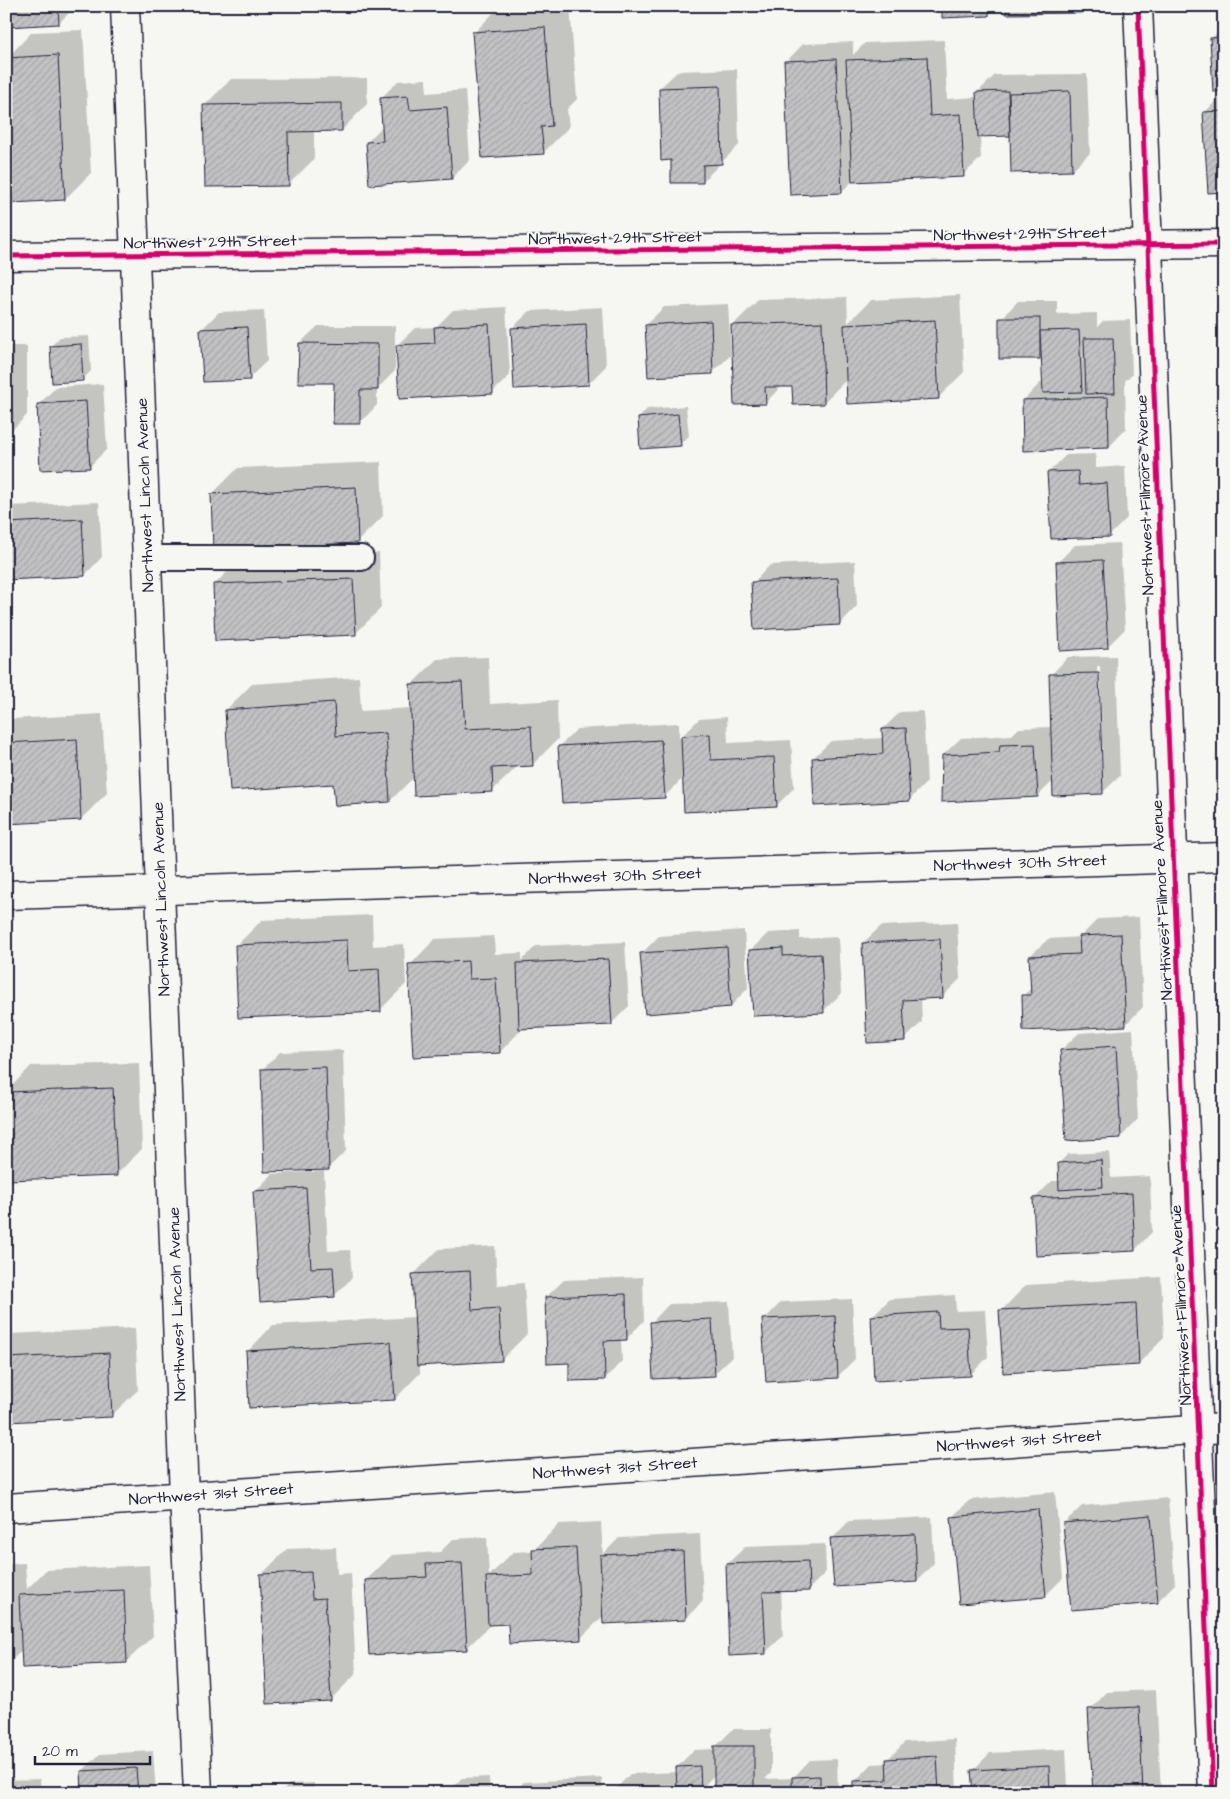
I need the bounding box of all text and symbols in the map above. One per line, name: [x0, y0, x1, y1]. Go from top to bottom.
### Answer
street label: Northwest 29th Street: [933, 221, 1107, 247]
street label: Northwest 29th Street: [528, 225, 702, 251]
street label: Northwest 29th Street: [123, 229, 297, 255]
street label: Northwest Fillmore Avenue: [1130, 394, 1159, 596]
street label: Northwest Lincoln Avenue: [131, 397, 159, 592]
street label: Northwest Fillmore Avenue: [1146, 799, 1178, 1001]
street label: Northwest Lincoln Avenue: [147, 801, 175, 996]
street label: Northwest 30th Street: [933, 849, 1107, 877]
street label: Northwest 30th Street: [528, 862, 702, 890]
street label: Northwest Fillmore Avenue: [1165, 1204, 1197, 1406]
street label: Northwest Lincoln Avenue: [163, 1206, 191, 1401]
street label: Northwest 31st Street: [936, 1424, 1103, 1458]
street label: Northwest 31st Street: [532, 1451, 699, 1485]
street label: Northwest 31st Street: [128, 1477, 295, 1511]
scale bar: [35, 1734, 150, 1766]
text: 20 m: [42, 1741, 78, 1762]

